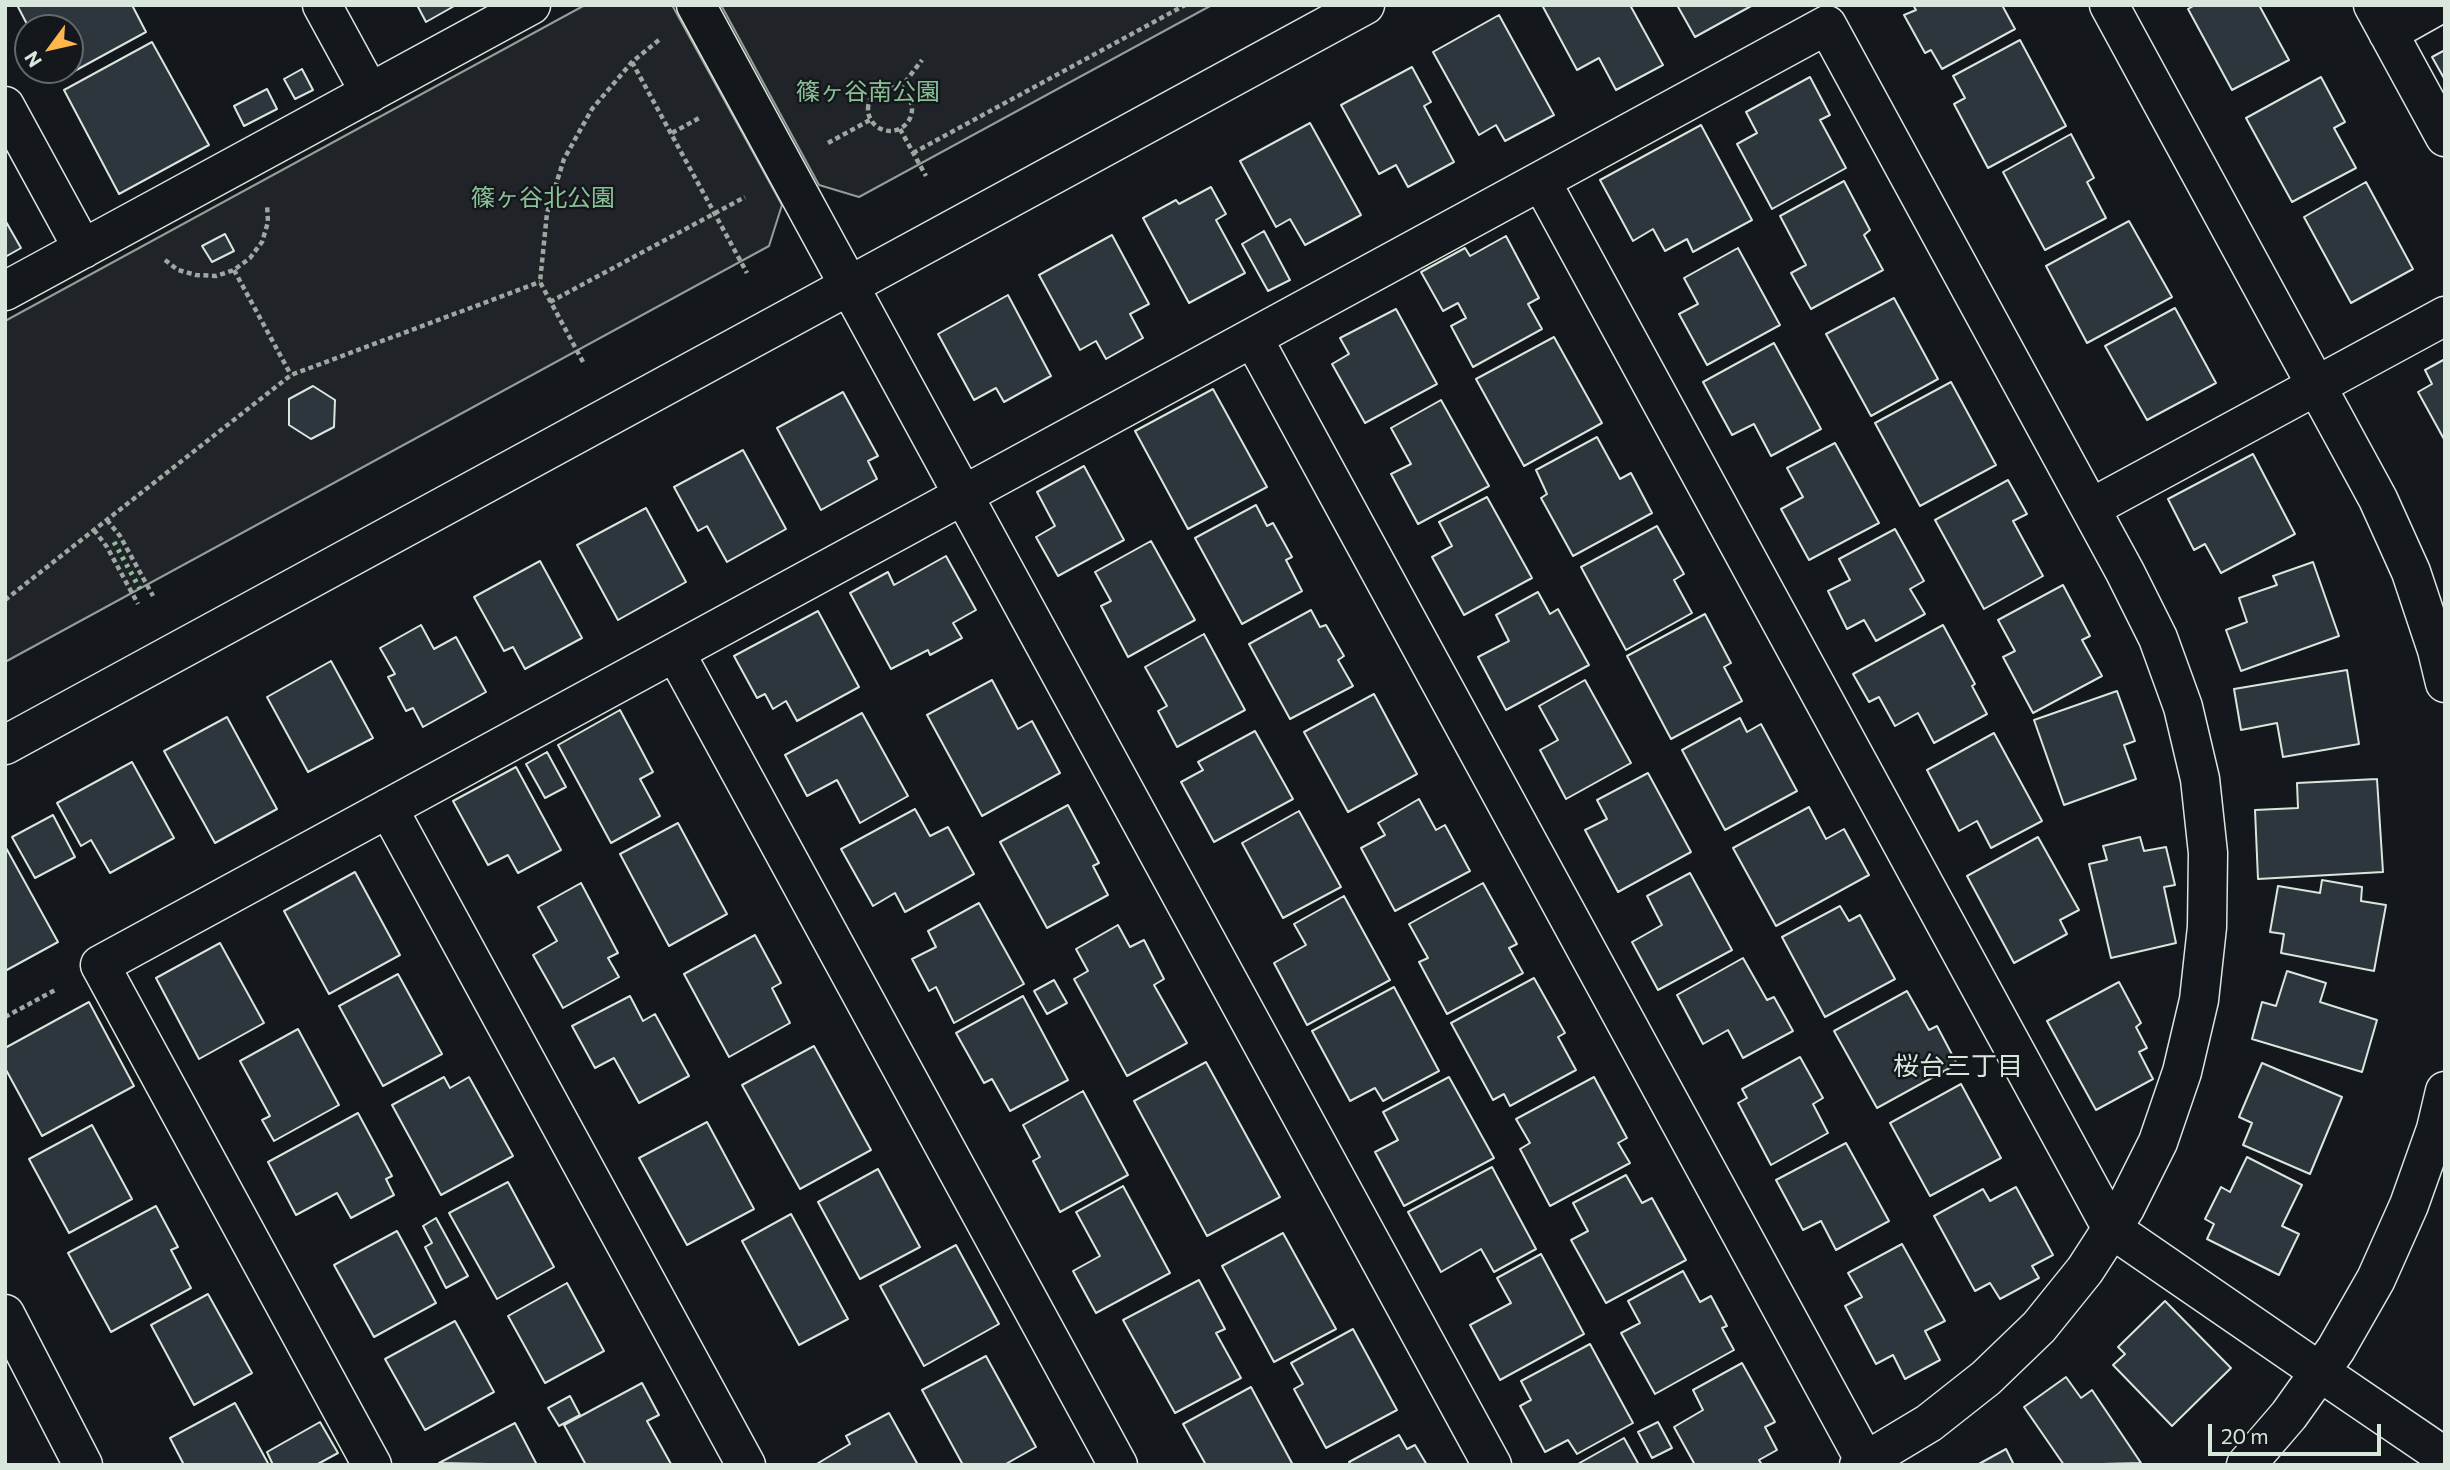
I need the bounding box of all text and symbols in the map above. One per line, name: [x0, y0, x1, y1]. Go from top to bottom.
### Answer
north arrow: [14, 14, 84, 84]
text: N: [19, 47, 46, 72]
park label: 篠ヶ谷南公園: [796, 78, 940, 106]
park label: 篠ヶ谷北公園: [471, 184, 615, 212]
district label: 桜台三丁目: [1893, 1050, 2023, 1082]
scale bar: [2212, 1410, 2385, 1454]
text: 20 m: [2221, 1423, 2269, 1448]

